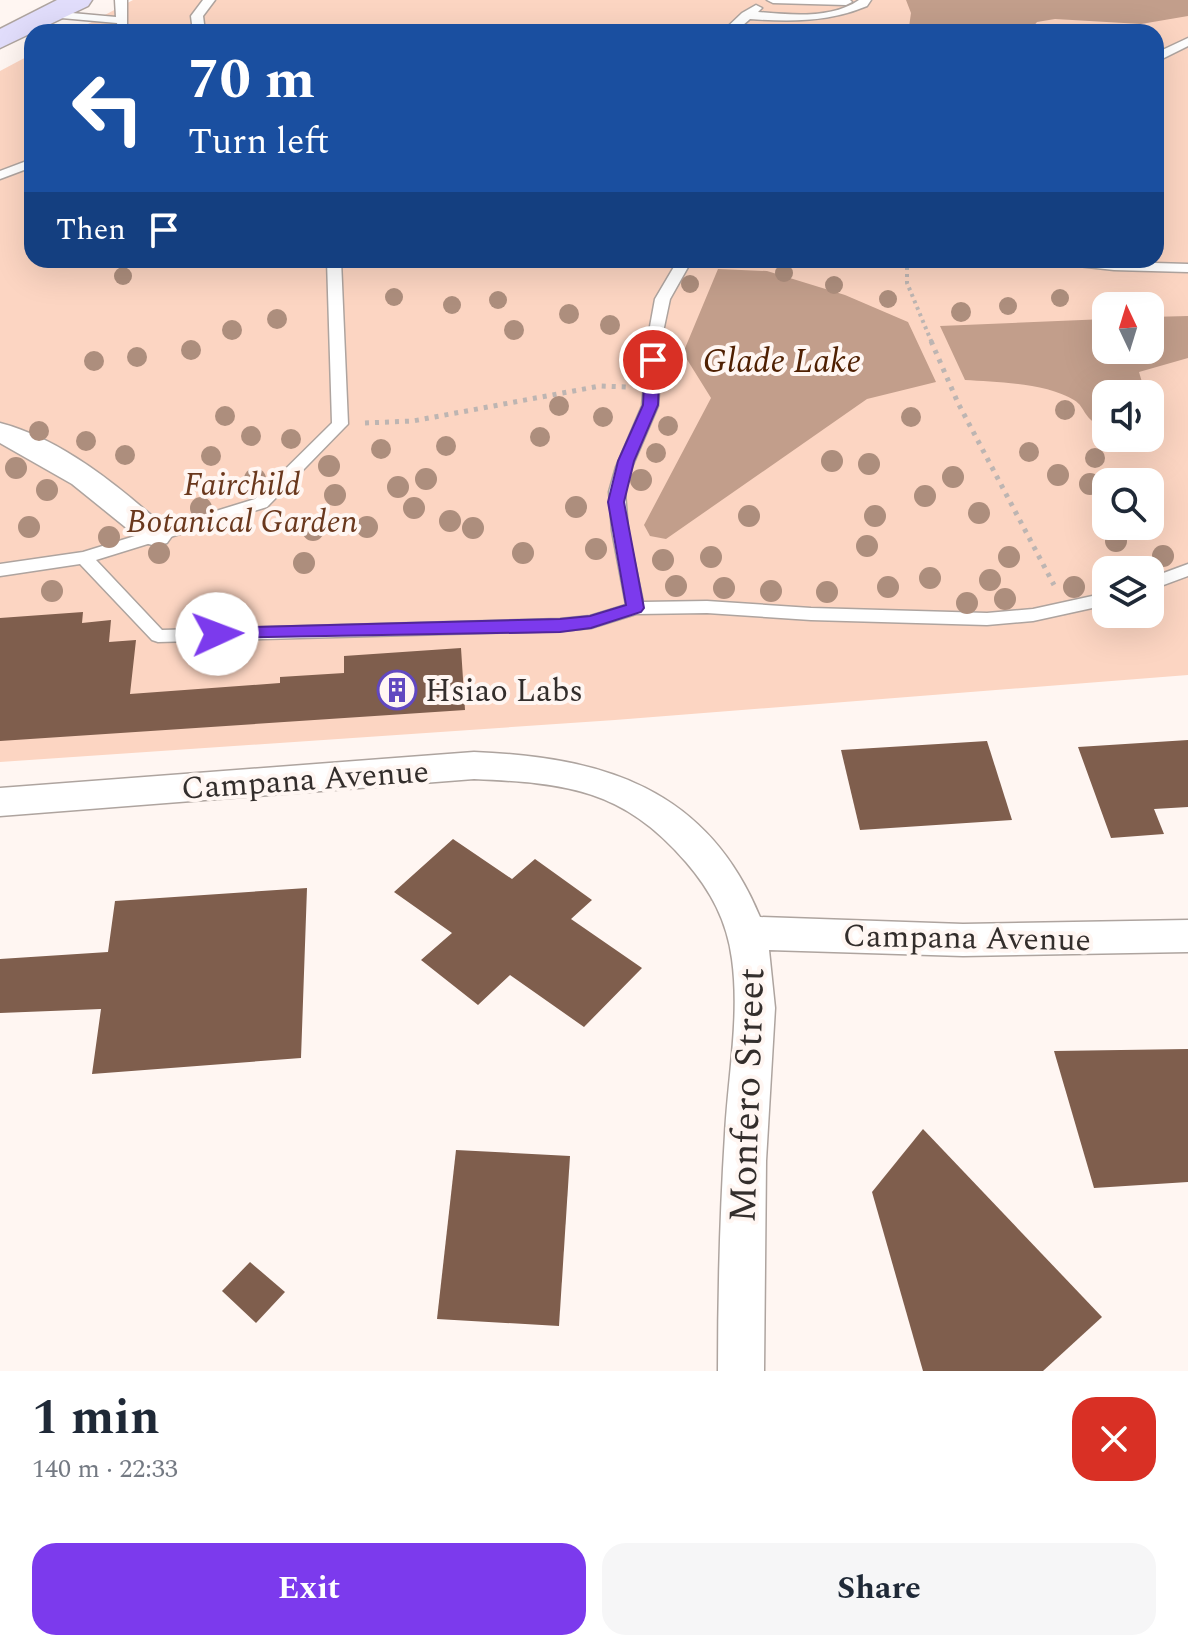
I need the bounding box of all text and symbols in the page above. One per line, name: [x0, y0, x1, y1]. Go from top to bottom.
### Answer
text: 70 m: [188, 38, 315, 123]
icon: left: [56, 56, 160, 160]
text: Turn left: [188, 115, 329, 170]
text: Then: [56, 207, 126, 253]
icon: arrive: [142, 208, 186, 252]
north arrow: [1092, 292, 1164, 364]
map controls: [1092, 292, 1164, 628]
pin: [619, 326, 687, 394]
water label: Glade Lake: [703, 336, 861, 388]
icon: arrive: [631, 338, 675, 382]
button: sound: [1092, 380, 1164, 452]
park label: Fairchild Botanical Garden: [126, 461, 358, 547]
button: search: [1092, 468, 1164, 540]
button: layers: [1092, 556, 1164, 628]
position arrow: [175, 592, 259, 676]
place label: Hsiao Labs: [425, 667, 583, 716]
building icon: Hsiao Labs: [376, 669, 418, 711]
street label: Campana Avenue: [180, 747, 431, 814]
street label: Campana Avenue: [843, 912, 1091, 965]
street label: Monfero Street: [715, 967, 781, 1224]
text: 1 min: [32, 1382, 160, 1455]
button: close: [1072, 1397, 1156, 1481]
text: 140 m · 22:33: [32, 1449, 178, 1489]
button: Exit: [32, 1543, 586, 1635]
button: Share: [602, 1543, 1156, 1635]

